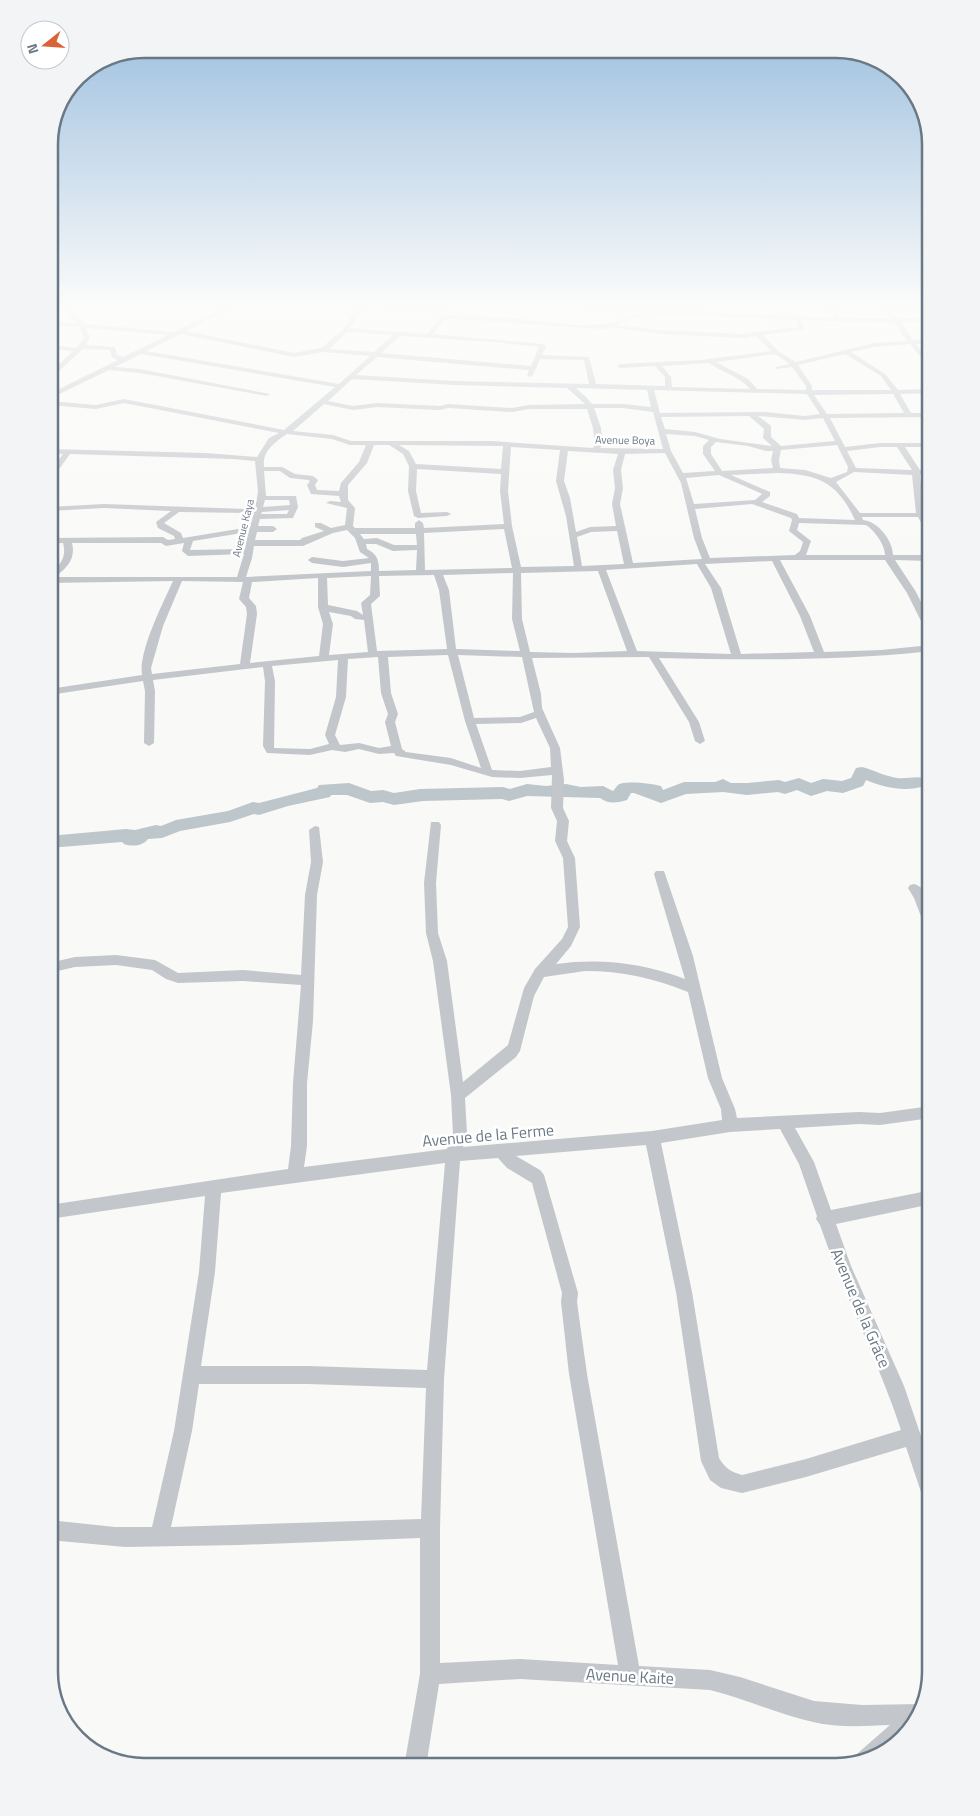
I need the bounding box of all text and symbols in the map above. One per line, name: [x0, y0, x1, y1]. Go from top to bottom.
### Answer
north arrow: [20, 20, 70, 70]
text: N: [21, 41, 44, 57]
street label: Avenue Boya: [595, 431, 656, 449]
street label: Avenue Kaya: [228, 497, 258, 559]
street label: Avenue de la Ferme: [421, 1117, 555, 1153]
street label: Avenue de la Grâce: [825, 1245, 897, 1371]
street label: Avenue Kaite: [585, 1662, 675, 1690]

